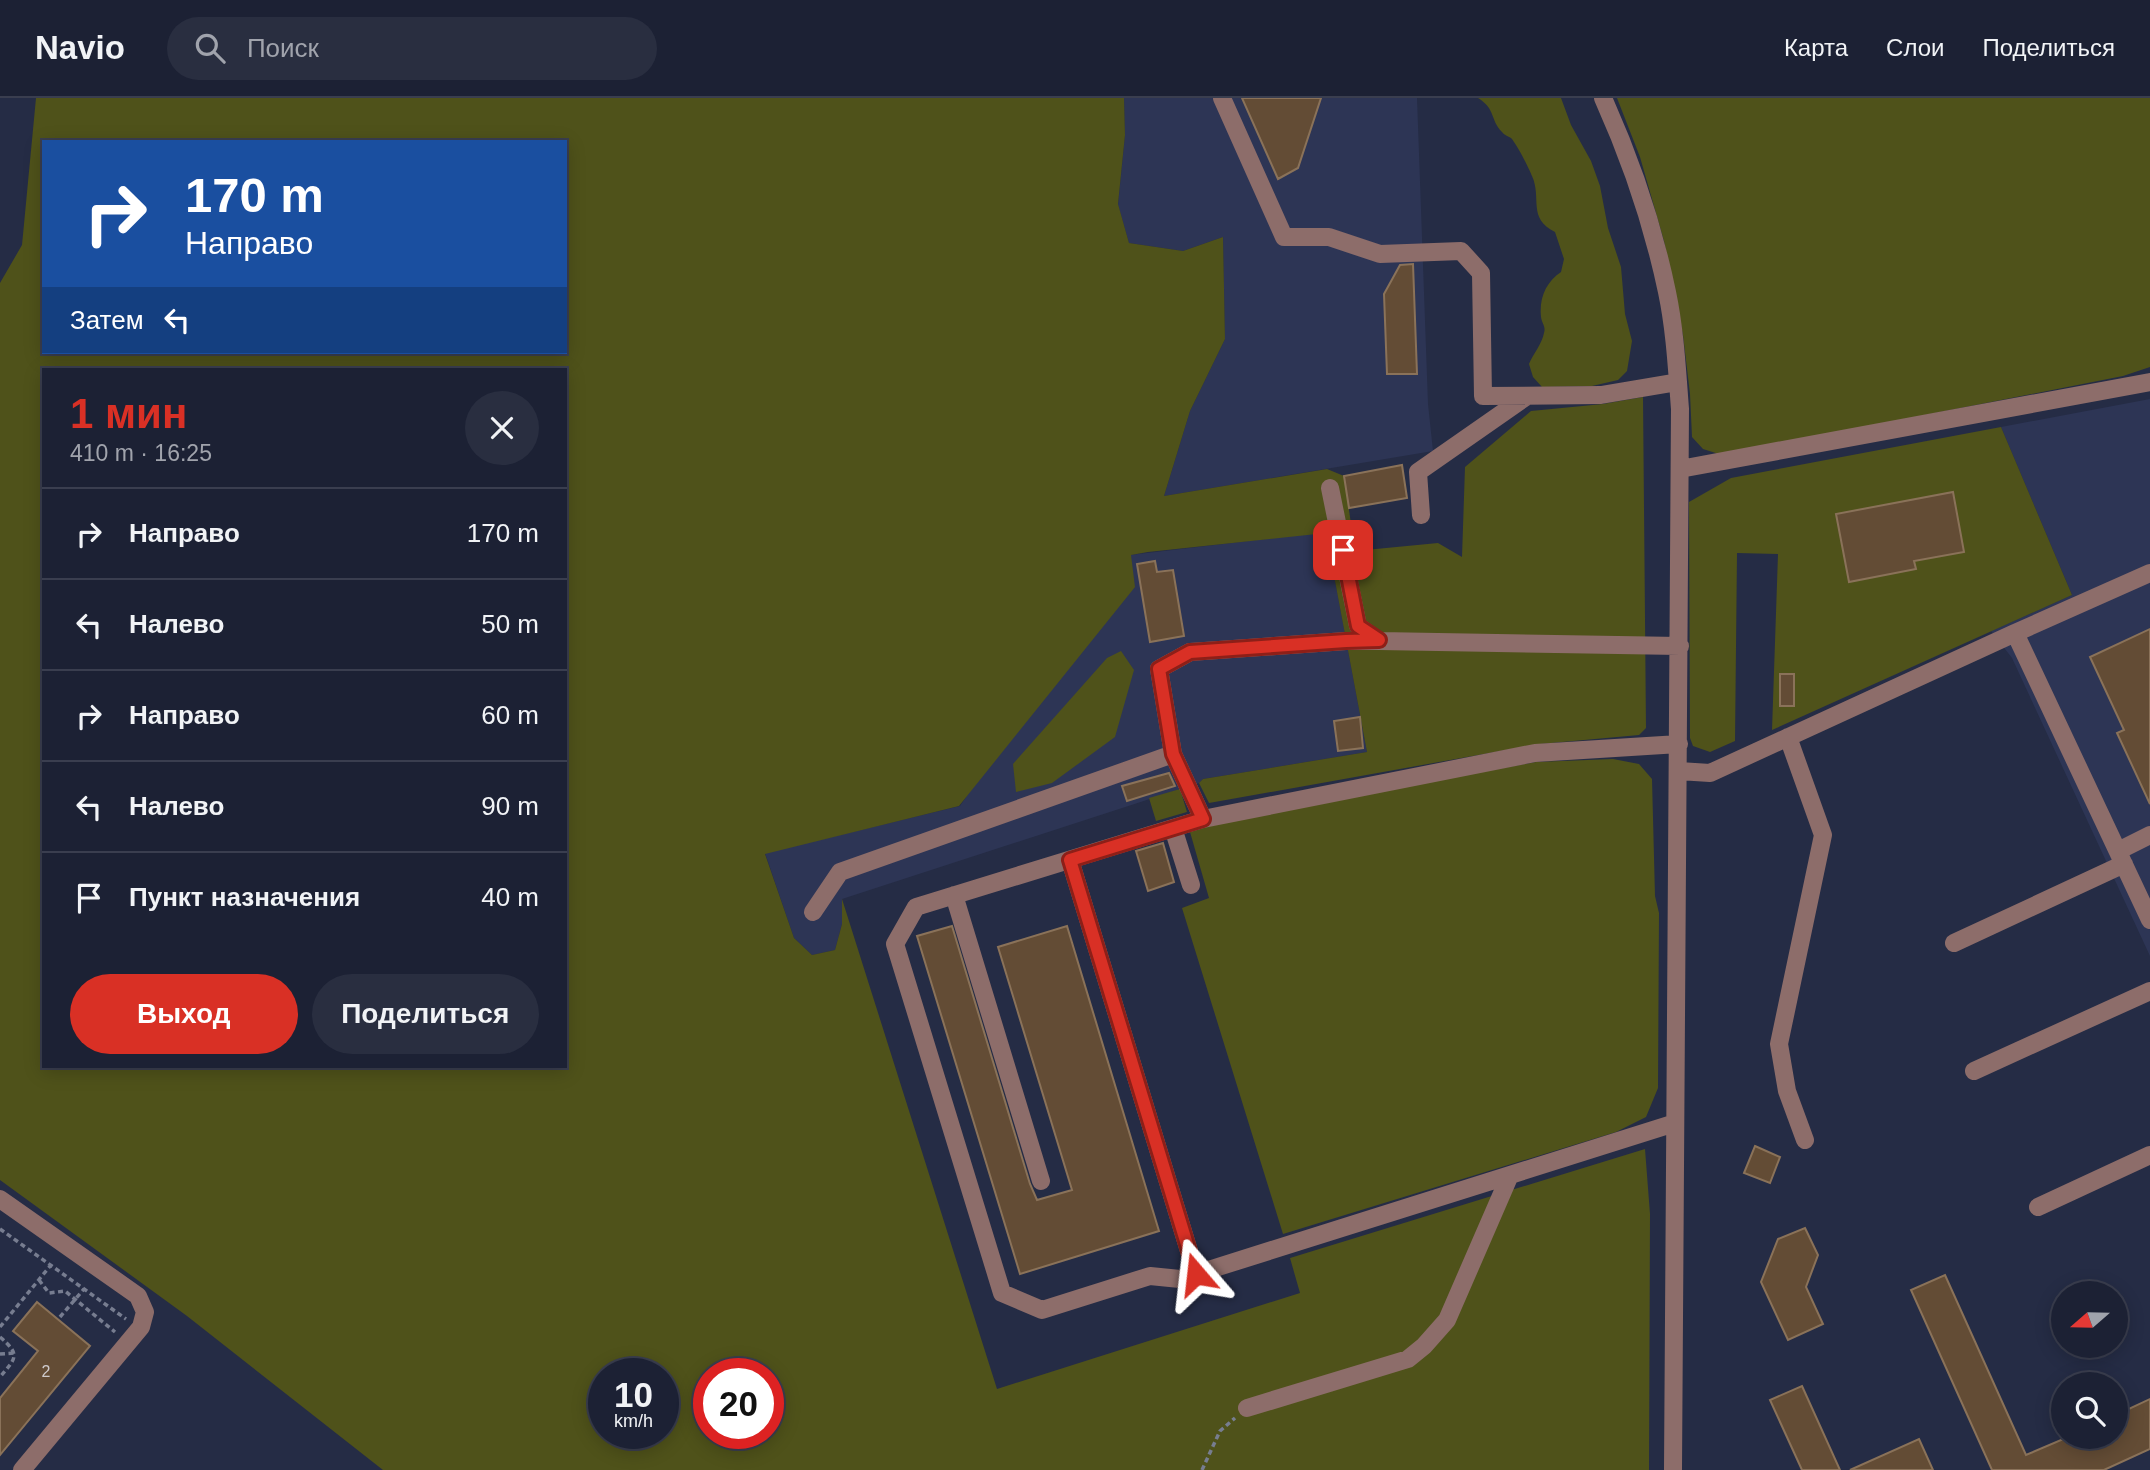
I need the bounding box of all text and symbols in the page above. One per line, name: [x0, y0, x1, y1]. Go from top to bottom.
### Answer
search box: [167, 17, 657, 80]
text: Navio: [35, 29, 125, 66]
icon: search: [191, 29, 229, 67]
text: Поиск: [247, 33, 319, 63]
text: Карта: [1784, 34, 1848, 61]
text: Слои: [1886, 34, 1944, 61]
text: Поделиться: [1982, 34, 2115, 61]
icon: right: [70, 168, 161, 259]
text: 170 m: [185, 168, 324, 222]
text: Направо: [185, 225, 313, 261]
icon: left: [158, 301, 196, 339]
text: Затем: [70, 305, 144, 335]
text: 1 мин: [70, 390, 187, 437]
button: close: [465, 391, 539, 465]
text: 410 m · 16:25: [70, 440, 212, 466]
icon: right: [70, 515, 108, 553]
text: Направо: [129, 518, 240, 548]
text: 170 m: [467, 518, 539, 548]
pin: [1313, 520, 1373, 580]
icon: arrive: [1324, 531, 1362, 569]
icon: left: [70, 606, 108, 644]
text: Налево: [129, 609, 224, 639]
text: 50 m: [481, 609, 539, 639]
icon: right: [70, 697, 108, 735]
text: Направо: [129, 700, 240, 730]
text: 60 m: [481, 700, 539, 730]
icon: left: [70, 788, 108, 826]
text: Налево: [129, 791, 224, 821]
text: 90 m: [481, 791, 539, 821]
icon: arrive: [70, 879, 108, 917]
text: Пункт назначения: [129, 882, 360, 912]
text: 40 m: [481, 882, 539, 912]
button: Выход: [70, 974, 298, 1054]
button: Поделиться: [312, 974, 539, 1054]
position arrow: [1159, 1237, 1233, 1311]
north arrow: [2051, 1281, 2128, 1358]
map controls: [2051, 1281, 2128, 1449]
speed limit sign: 20: [693, 1358, 784, 1449]
house number: 2: [42, 1363, 51, 1380]
button: search: [2051, 1372, 2128, 1449]
text: 10: [614, 1375, 653, 1414]
text: km/h: [614, 1411, 653, 1431]

